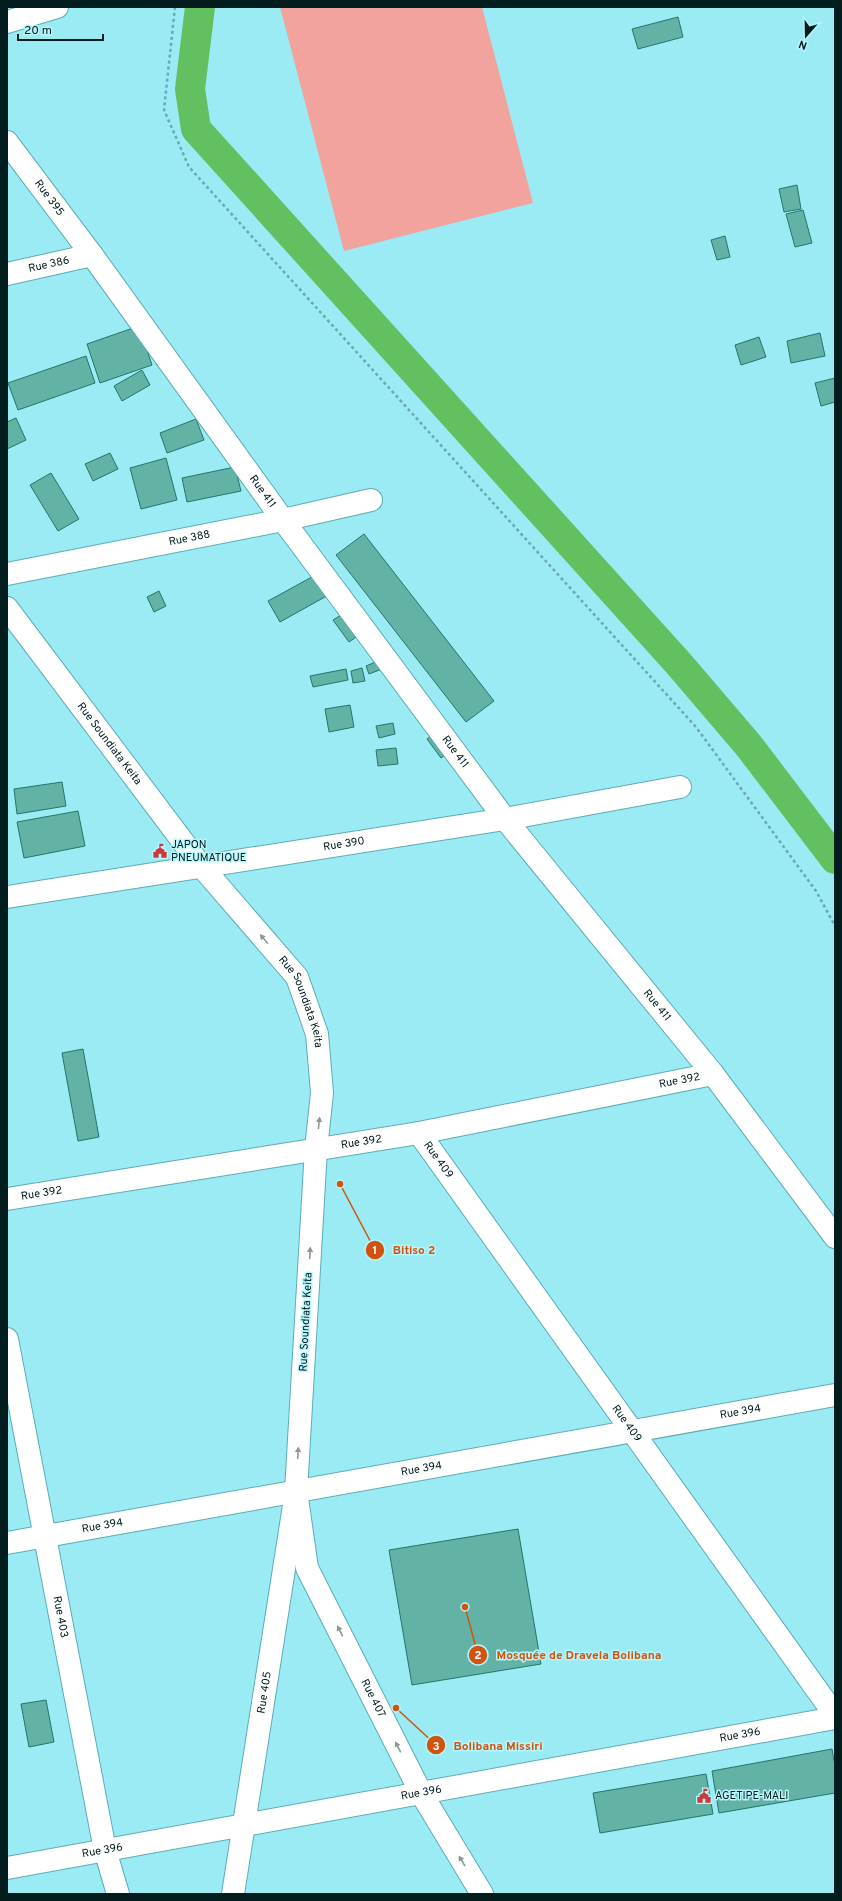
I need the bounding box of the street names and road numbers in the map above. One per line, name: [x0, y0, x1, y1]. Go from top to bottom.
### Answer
street label: Rue 395: [31, 177, 67, 219]
street label: Rue 386: [27, 253, 71, 276]
street label: Rue 411: [246, 473, 279, 511]
street label: Rue 388: [168, 527, 211, 549]
street label: Rue Soundiata Keita: [74, 700, 145, 788]
street label: Rue 411: [439, 733, 472, 771]
street label: Rue 390: [322, 834, 366, 854]
street label: Rue Soundiata Keita: [275, 953, 325, 1049]
street label: Rue 411: [640, 987, 674, 1024]
street label: Rue 392: [658, 1070, 701, 1092]
street label: Rue 392: [340, 1132, 383, 1152]
street label: Rue 409: [420, 1139, 456, 1181]
street label: Rue 392: [20, 1183, 63, 1204]
street label: Rue Soundiata Keita: [296, 1272, 316, 1372]
street label: Rue 394: [719, 1401, 762, 1422]
street label: Rue 409: [609, 1402, 645, 1445]
street label: Rue 394: [400, 1458, 443, 1479]
street label: Rue 394: [81, 1515, 124, 1536]
street label: Rue 403: [49, 1595, 71, 1639]
street label: Rue 405: [254, 1670, 275, 1715]
street label: Rue 407: [358, 1677, 389, 1720]
street label: Rue 396: [718, 1725, 762, 1746]
street label: Rue 396: [400, 1782, 443, 1804]
street label: Rue 396: [81, 1840, 124, 1861]

